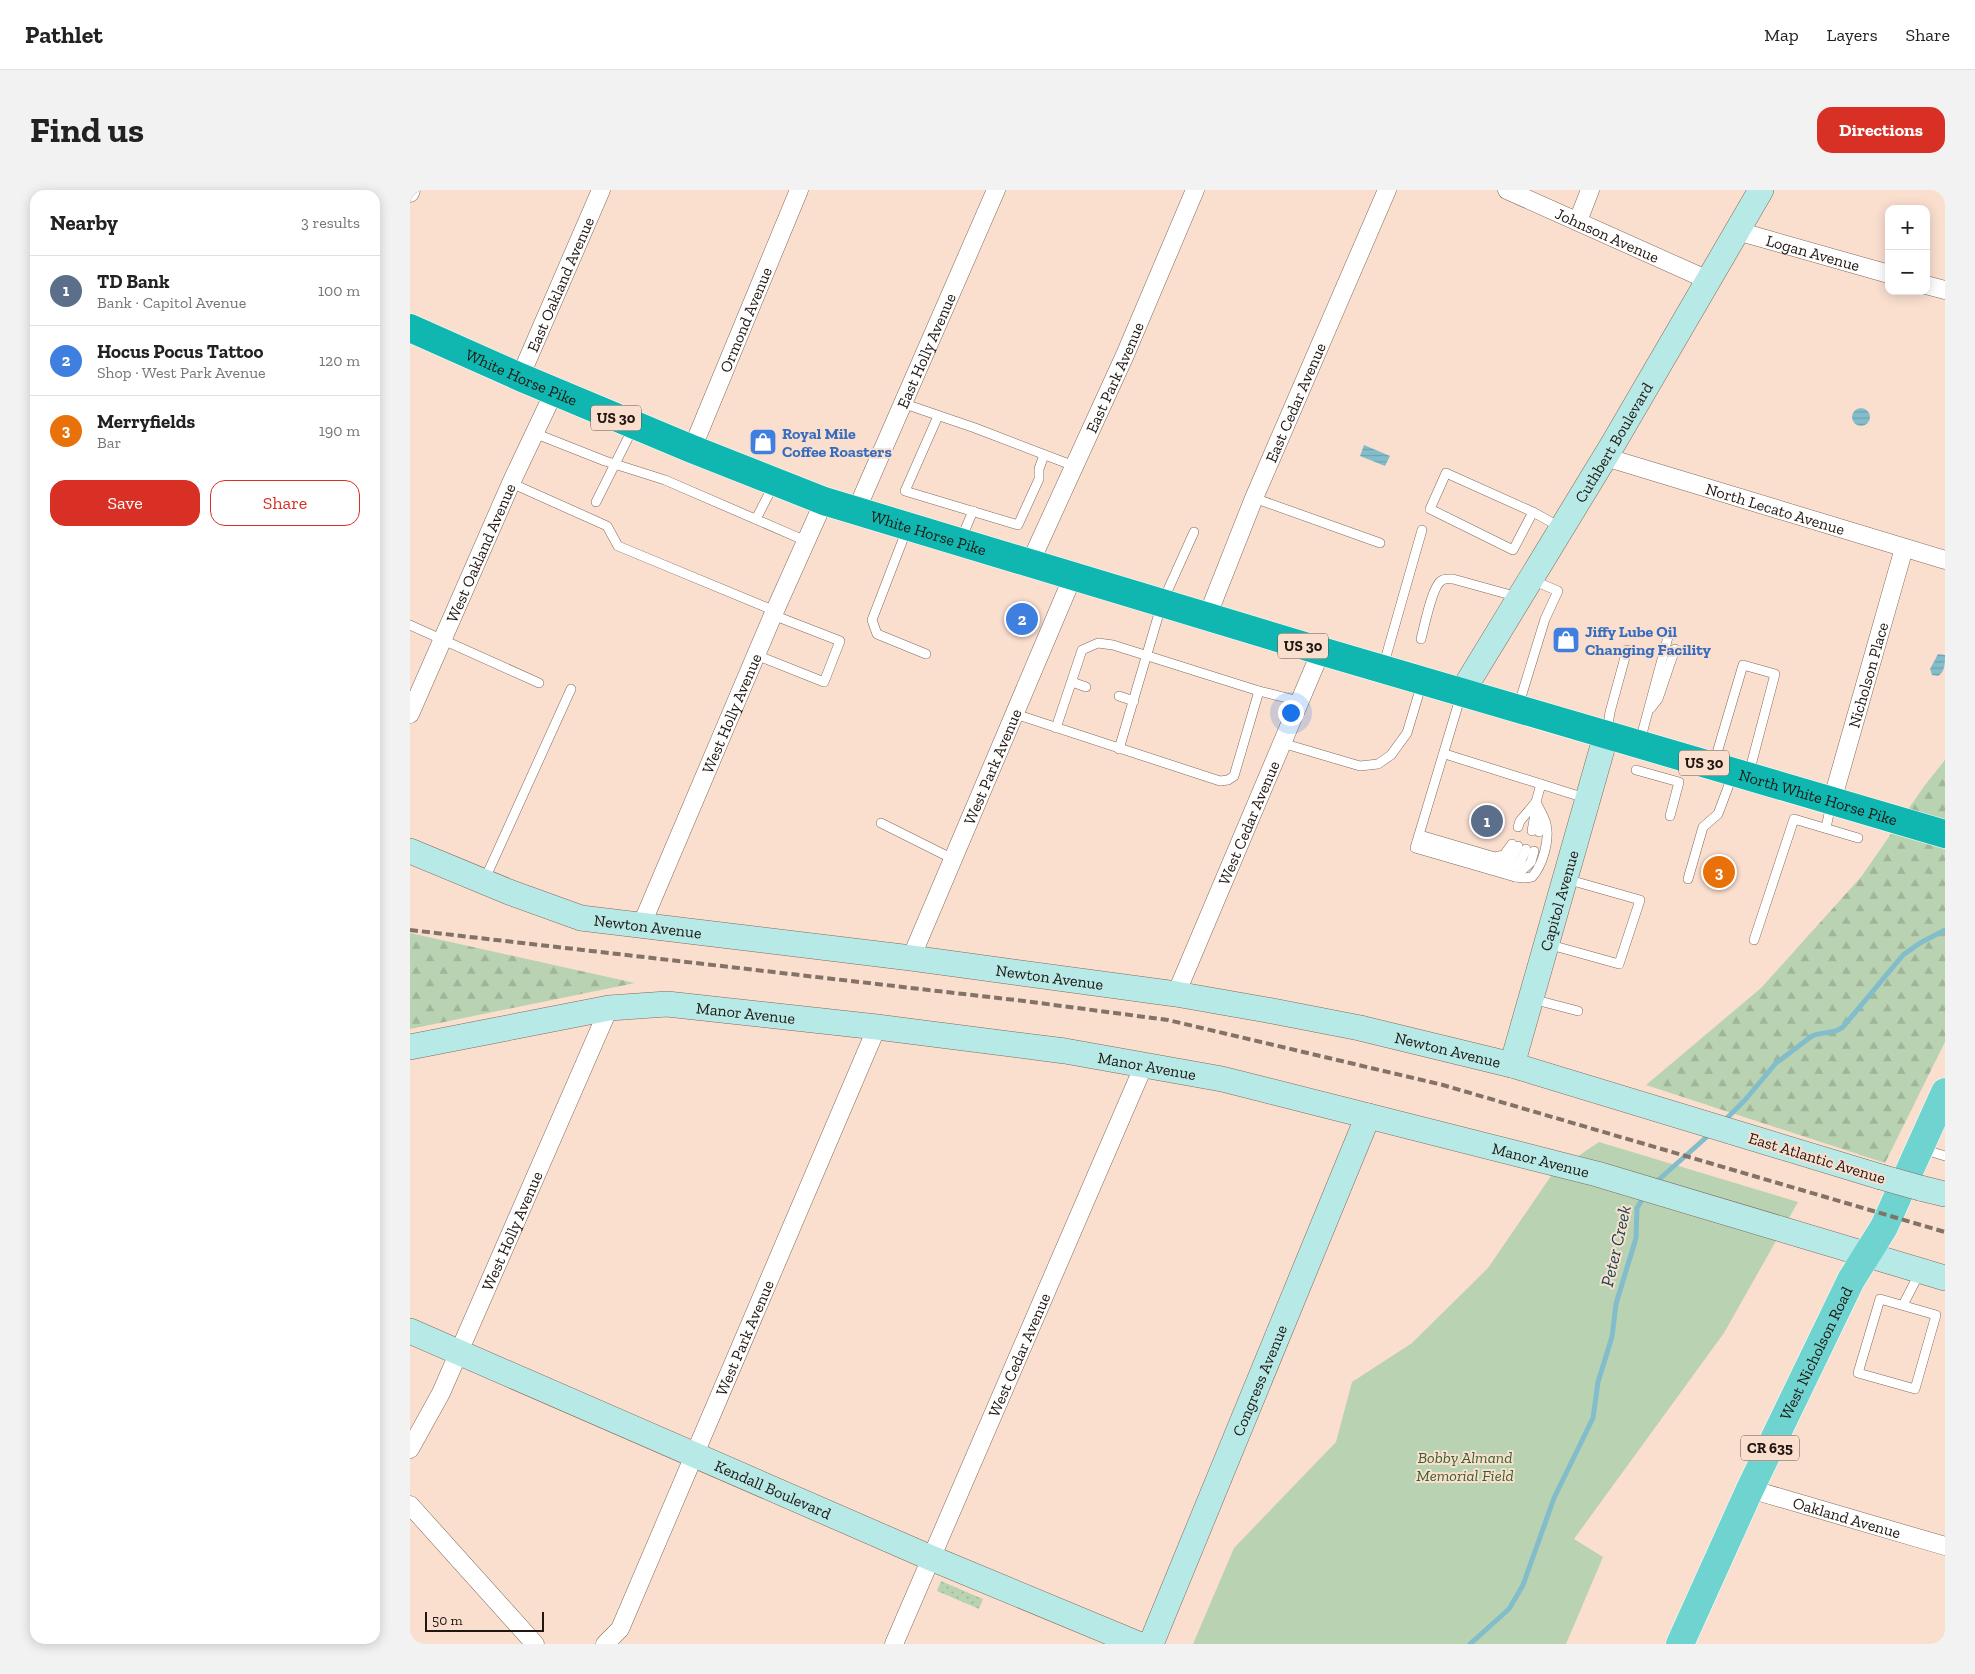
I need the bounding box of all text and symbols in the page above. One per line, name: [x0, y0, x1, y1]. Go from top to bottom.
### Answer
text: Pathlet: [25, 20, 103, 49]
text: Map: [1764, 24, 1799, 46]
text: Layers: [1827, 24, 1878, 46]
text: Share: [1906, 24, 1950, 46]
button: Directions: [1817, 107, 1945, 153]
text: Find us: [30, 109, 144, 151]
street label: Johnson Avenue: [1553, 203, 1662, 266]
map controls: [1885, 205, 1930, 295]
button: +: [1885, 205, 1930, 250]
text: Nearby: [50, 210, 118, 235]
text: 3 results: [301, 213, 360, 232]
street label: East Oakland Avenue: [523, 214, 598, 355]
street label: Logan Avenue: [1764, 230, 1862, 275]
button: −: [1885, 250, 1930, 295]
street label: Ormond Avenue: [715, 264, 776, 375]
text: TD Bank: [97, 270, 169, 293]
text: 1: [63, 281, 69, 300]
text: 100 m: [318, 281, 360, 300]
street label: East Holly Avenue: [893, 290, 959, 411]
text: Bank · Capitol Avenue: [97, 293, 246, 312]
street label: East Park Avenue: [1081, 319, 1147, 436]
text: Hocus Pocus Tattoo: [97, 340, 263, 363]
street label: East Cedar Avenue: [1261, 340, 1329, 465]
street label: White Horse Pike: [463, 345, 580, 409]
text: 2: [62, 351, 70, 370]
text: 120 m: [319, 351, 360, 370]
text: Shop · West Park Avenue: [97, 363, 266, 382]
street label: Cuthbert Boulevard: [1570, 379, 1656, 506]
road number: US 30: [591, 406, 641, 430]
text: Merryfields: [97, 410, 195, 433]
text: 3: [62, 421, 70, 440]
text: 190 m: [319, 421, 360, 440]
place label: Royal Mile Coffee Roasters: [782, 424, 892, 461]
shop icon: Royal Mile Coffee Roasters: [748, 427, 778, 457]
text: Bar: [97, 433, 121, 452]
street label: North Lecato Avenue: [1704, 479, 1847, 539]
button: Save: [50, 480, 200, 526]
button: Share: [210, 480, 360, 526]
street label: West Oakland Avenue: [442, 480, 519, 625]
street label: White Horse Pike: [869, 506, 989, 559]
pin: 2: [1006, 600, 1038, 638]
street label: Nicholson Place: [1844, 620, 1892, 730]
place label: Jiffy Lube Oil Changing Facility: [1585, 622, 1712, 659]
shop icon: Jiffy Lube Oil Changing Facility: [1551, 625, 1581, 655]
road number: US 30: [1278, 634, 1328, 658]
street label: West Holly Avenue: [697, 651, 765, 776]
your location: [1278, 700, 1304, 726]
street label: West Park Avenue: [959, 706, 1025, 827]
road number: US 30: [1679, 750, 1729, 776]
street label: West Cedar Avenue: [1214, 758, 1283, 888]
street label: North White Horse Pike: [1737, 765, 1899, 829]
pin: 1: [1471, 802, 1503, 840]
street label: Capitol Avenue: [1536, 848, 1582, 953]
pin: 3: [1703, 853, 1735, 891]
street label: Newton Avenue: [593, 910, 703, 942]
street label: Newton Avenue: [995, 960, 1105, 994]
street label: Manor Avenue: [695, 998, 796, 1027]
street label: Newton Avenue: [1393, 1027, 1503, 1071]
street label: Manor Avenue: [1096, 1048, 1198, 1084]
street label: East Atlantic Avenue: [1746, 1128, 1888, 1188]
street label: Manor Avenue: [1490, 1138, 1591, 1181]
street label: West Holly Avenue: [477, 1168, 546, 1293]
water label: Peter Creek: [1596, 1203, 1636, 1289]
street label: West Park Avenue: [711, 1277, 777, 1398]
street label: West Nicholson Road: [1775, 1283, 1856, 1423]
street label: West Cedar Avenue: [984, 1290, 1054, 1420]
street label: Congress Avenue: [1228, 1322, 1291, 1439]
road number: CR 635: [1741, 1436, 1799, 1460]
park label: Bobby Almand Memorial Field: [1416, 1448, 1514, 1485]
street label: Kendall Boulevard: [712, 1455, 834, 1523]
street label: Oakland Avenue: [1791, 1493, 1903, 1542]
scale bar: [425, 1609, 544, 1632]
text: 50 m: [432, 1612, 463, 1629]

